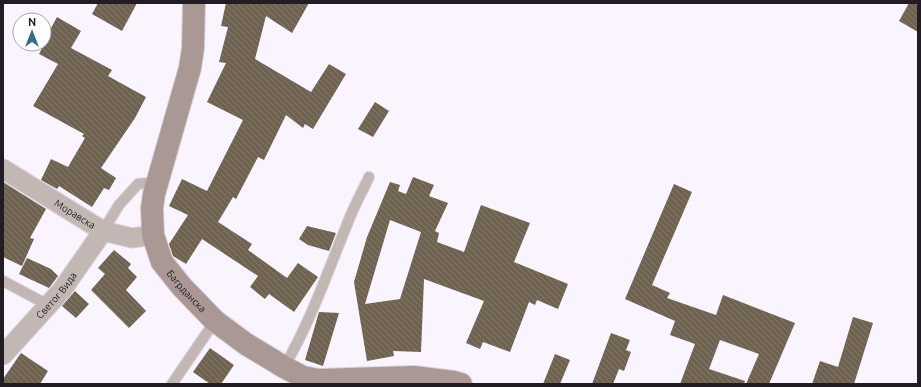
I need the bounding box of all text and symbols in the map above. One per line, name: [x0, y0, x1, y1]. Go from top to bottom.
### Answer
north arrow: [12, 12, 52, 52]
text: N: [28, 16, 36, 28]
street label: Моравска: [53, 197, 98, 231]
street label: Багрданска: [165, 268, 209, 314]
street label: Светог Вида: [33, 270, 78, 321]

